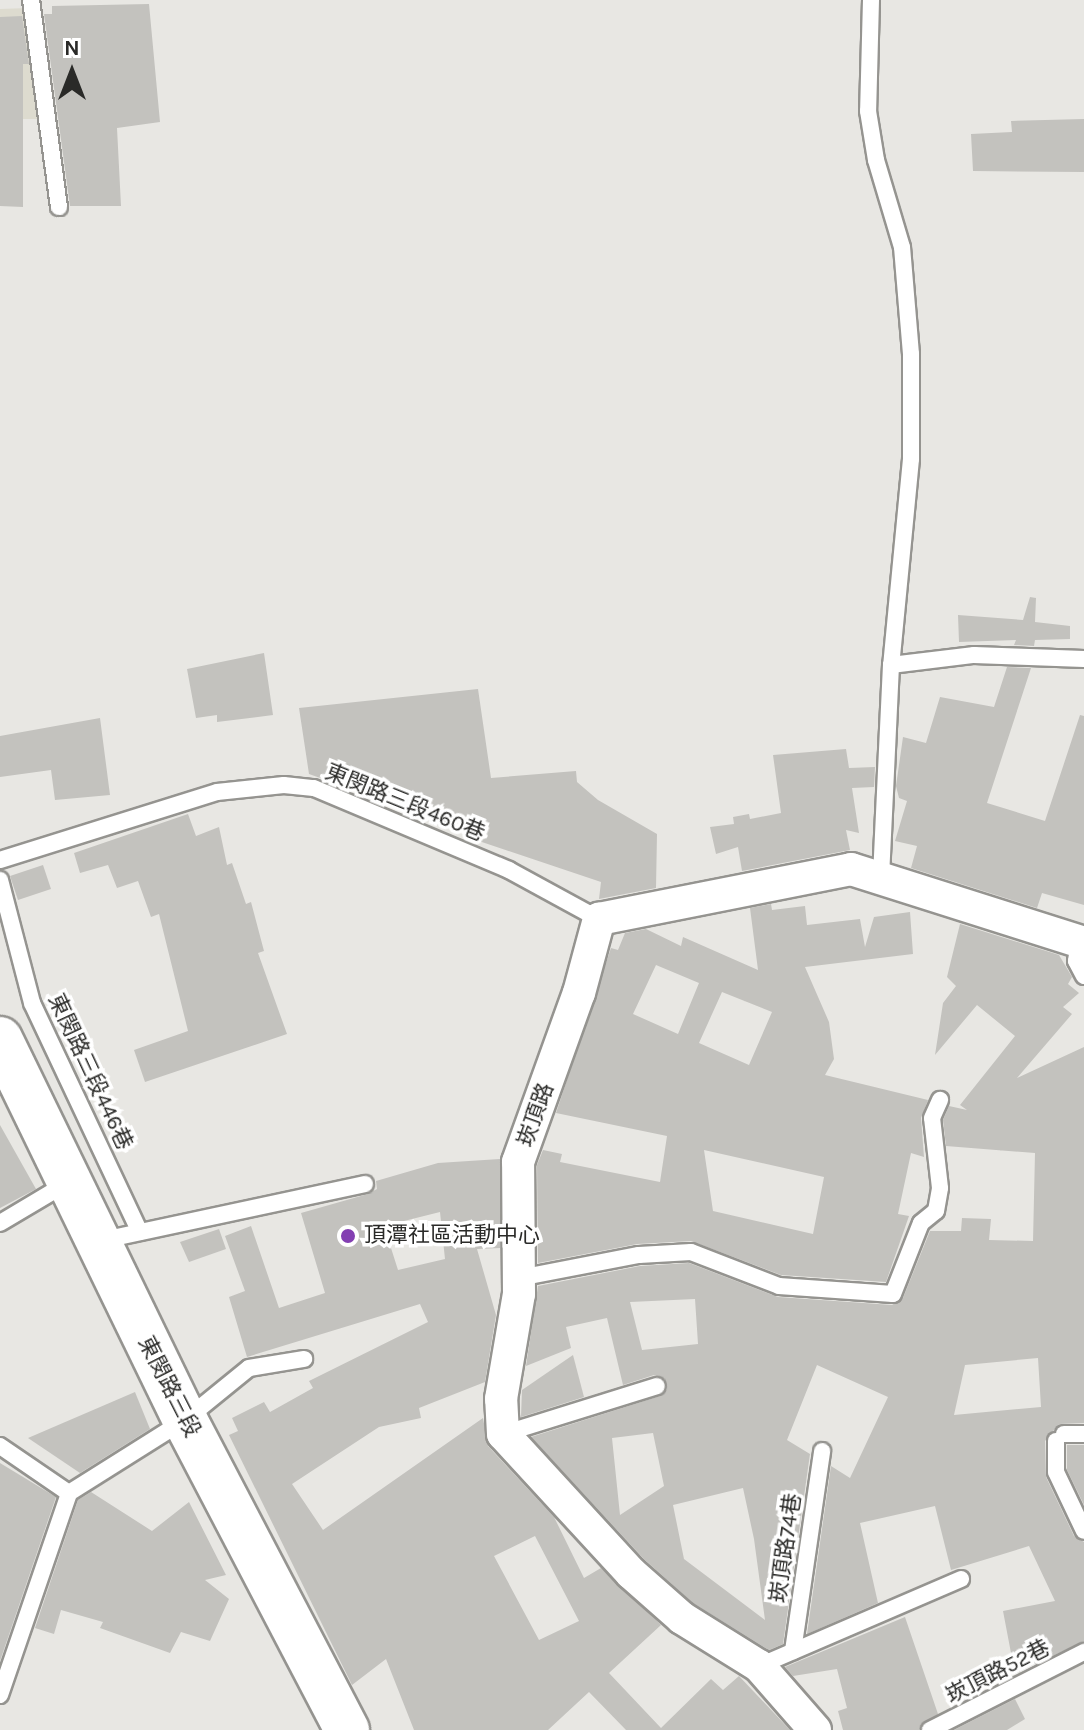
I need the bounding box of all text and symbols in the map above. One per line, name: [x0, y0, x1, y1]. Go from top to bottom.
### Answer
north arrow: [32, 32, 112, 112]
text: N: [64, 35, 80, 61]
street label: 東閔路三段460巷: [321, 759, 489, 847]
street label: 東閔路三段446巷: [42, 990, 138, 1154]
street label: 崁頂路: [512, 1079, 560, 1151]
place label: 頂潭社區活動中心: [364, 1223, 540, 1249]
marker: 頂潭社區活動中心: [339, 1227, 357, 1245]
street label: 東閔路三段: [132, 1332, 206, 1442]
street label: 崁頂路74巷: [765, 1491, 807, 1605]
street label: 崁頂路52巷: [942, 1635, 1054, 1709]

